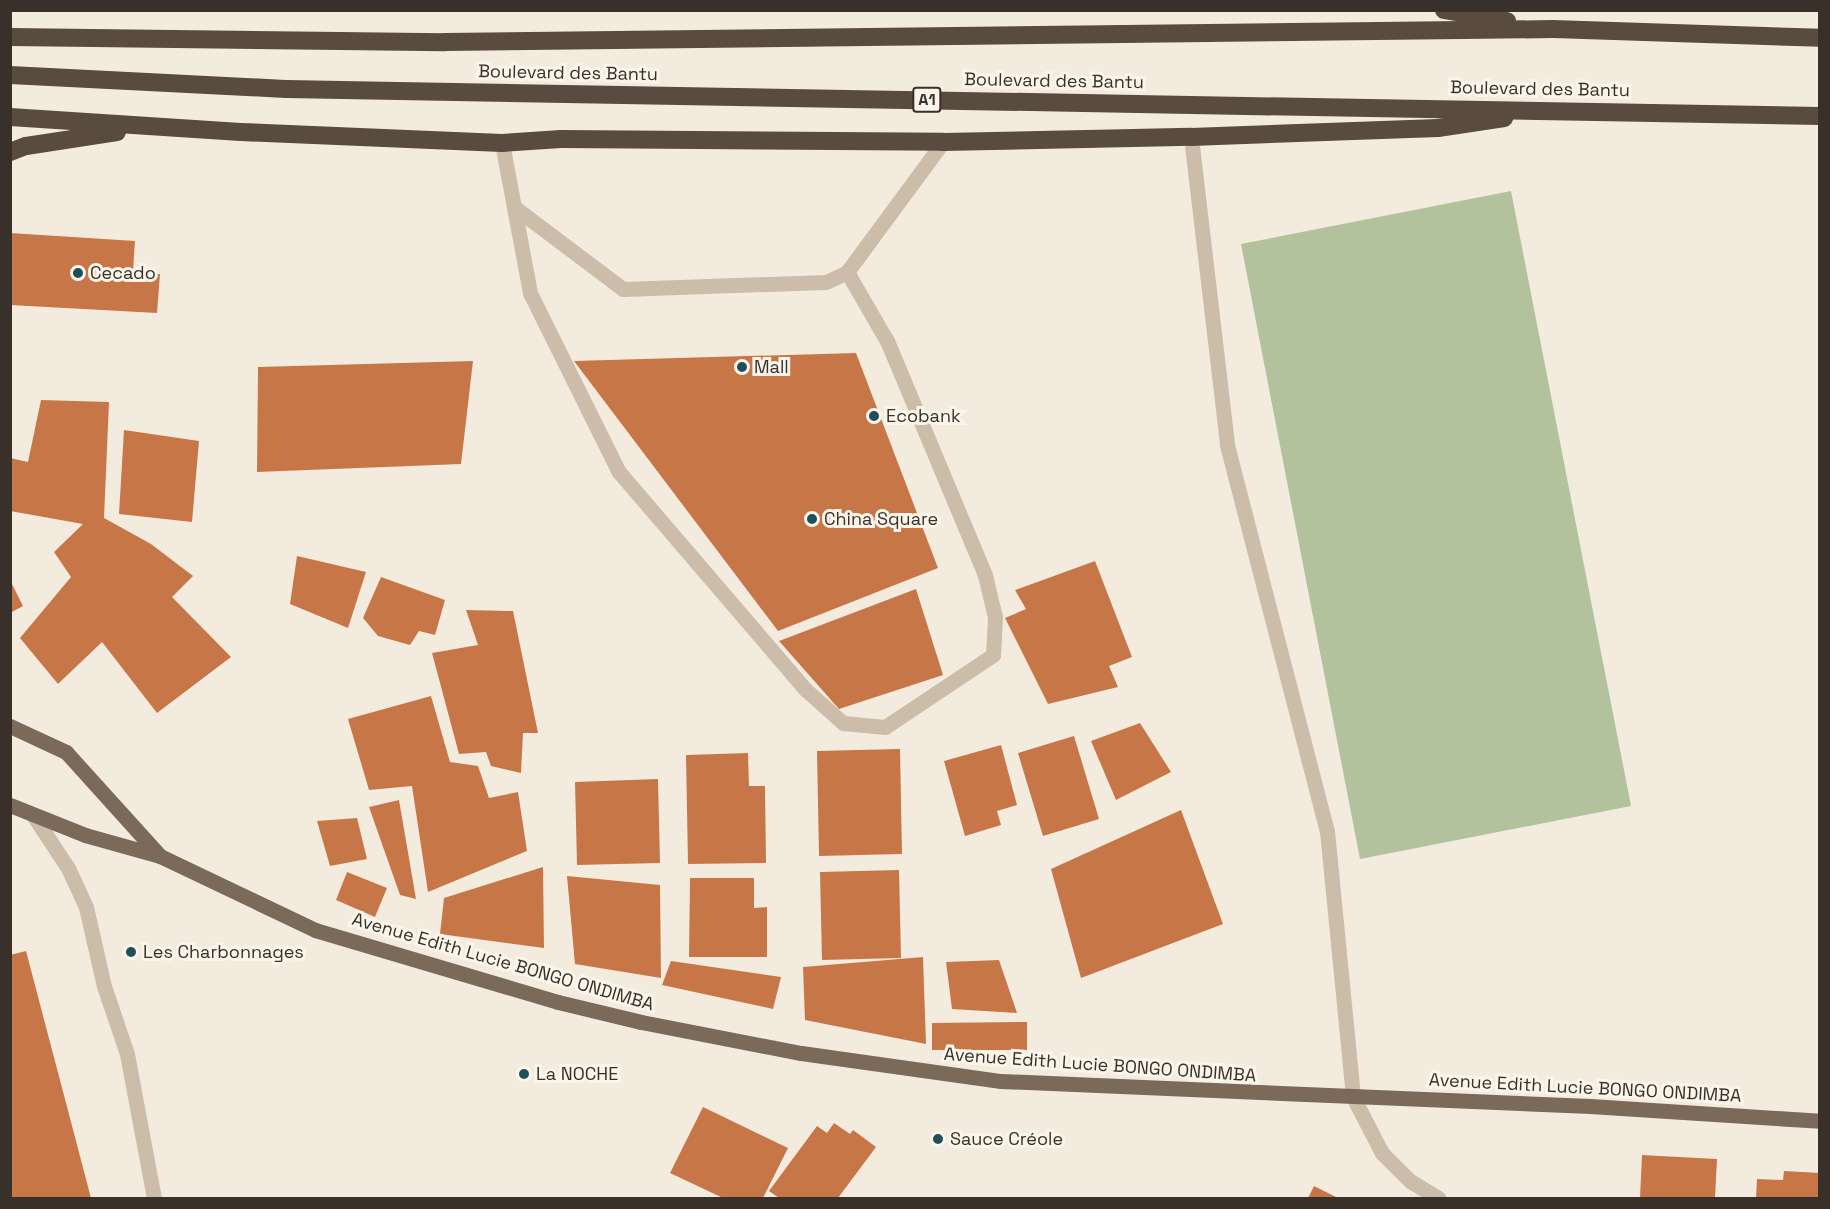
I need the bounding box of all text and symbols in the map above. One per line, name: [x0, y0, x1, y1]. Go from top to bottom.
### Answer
street label: Boulevard des Bantu: [478, 61, 658, 85]
street label: Boulevard des Bantu: [964, 69, 1144, 93]
street label: Boulevard des Bantu: [1450, 77, 1630, 101]
road number: A1: [912, 87, 942, 113]
place label: Cecado: [90, 262, 156, 284]
marker: Cecado: [71, 266, 85, 280]
place label: Mall: [754, 356, 789, 378]
marker: Mall: [735, 360, 749, 374]
place label: Ecobank: [886, 405, 961, 427]
marker: Ecobank: [867, 409, 881, 423]
place label: China Square: [824, 508, 938, 530]
marker: China Square: [805, 512, 819, 526]
street label: Avenue Edith Lucie BONGO ONDIMBA: [350, 908, 656, 1016]
place label: Les Charbonnages: [143, 941, 304, 963]
marker: Les Charbonnages: [124, 945, 138, 959]
street label: Avenue Edith Lucie BONGO ONDIMBA: [943, 1043, 1257, 1087]
place label: La NOCHE: [536, 1063, 618, 1085]
marker: La NOCHE: [517, 1067, 531, 1081]
street label: Avenue Edith Lucie BONGO ONDIMBA: [1428, 1069, 1742, 1107]
place label: Sauce Créole: [950, 1128, 1063, 1150]
marker: Sauce Créole: [931, 1132, 945, 1146]

